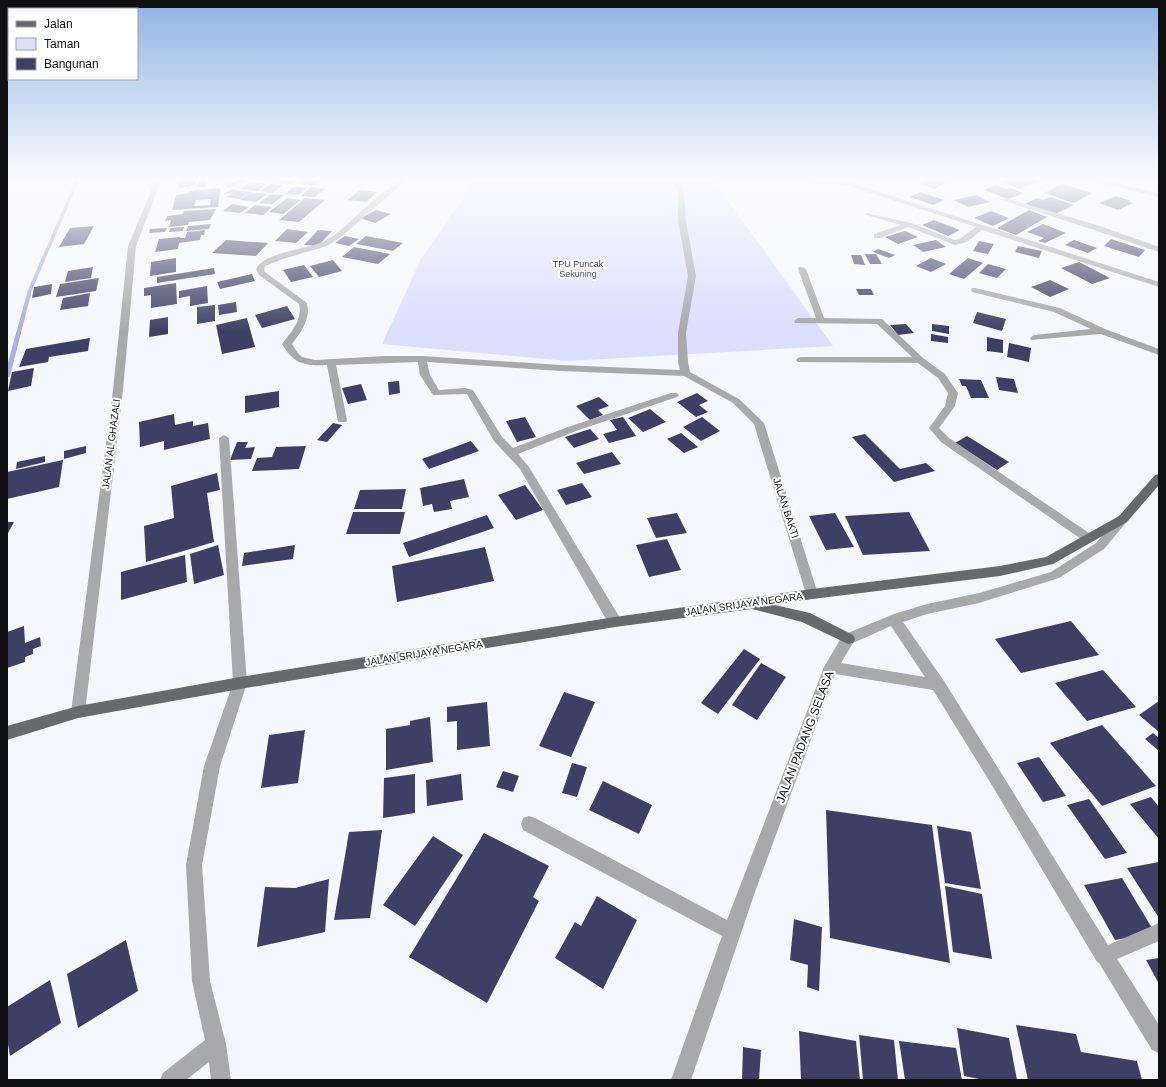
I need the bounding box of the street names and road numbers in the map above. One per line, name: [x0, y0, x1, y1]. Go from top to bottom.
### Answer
street label: JALAN AL GHAZALI: [100, 398, 122, 490]
street label: JALAN BAKTI: [771, 476, 801, 540]
street label: JALAN SRIJAYA NEGARA: [685, 590, 804, 618]
street label: JALAN SRIJAYA NEGARA: [365, 638, 484, 668]
street label: JALAN PADANG SELASA: [773, 669, 837, 805]

